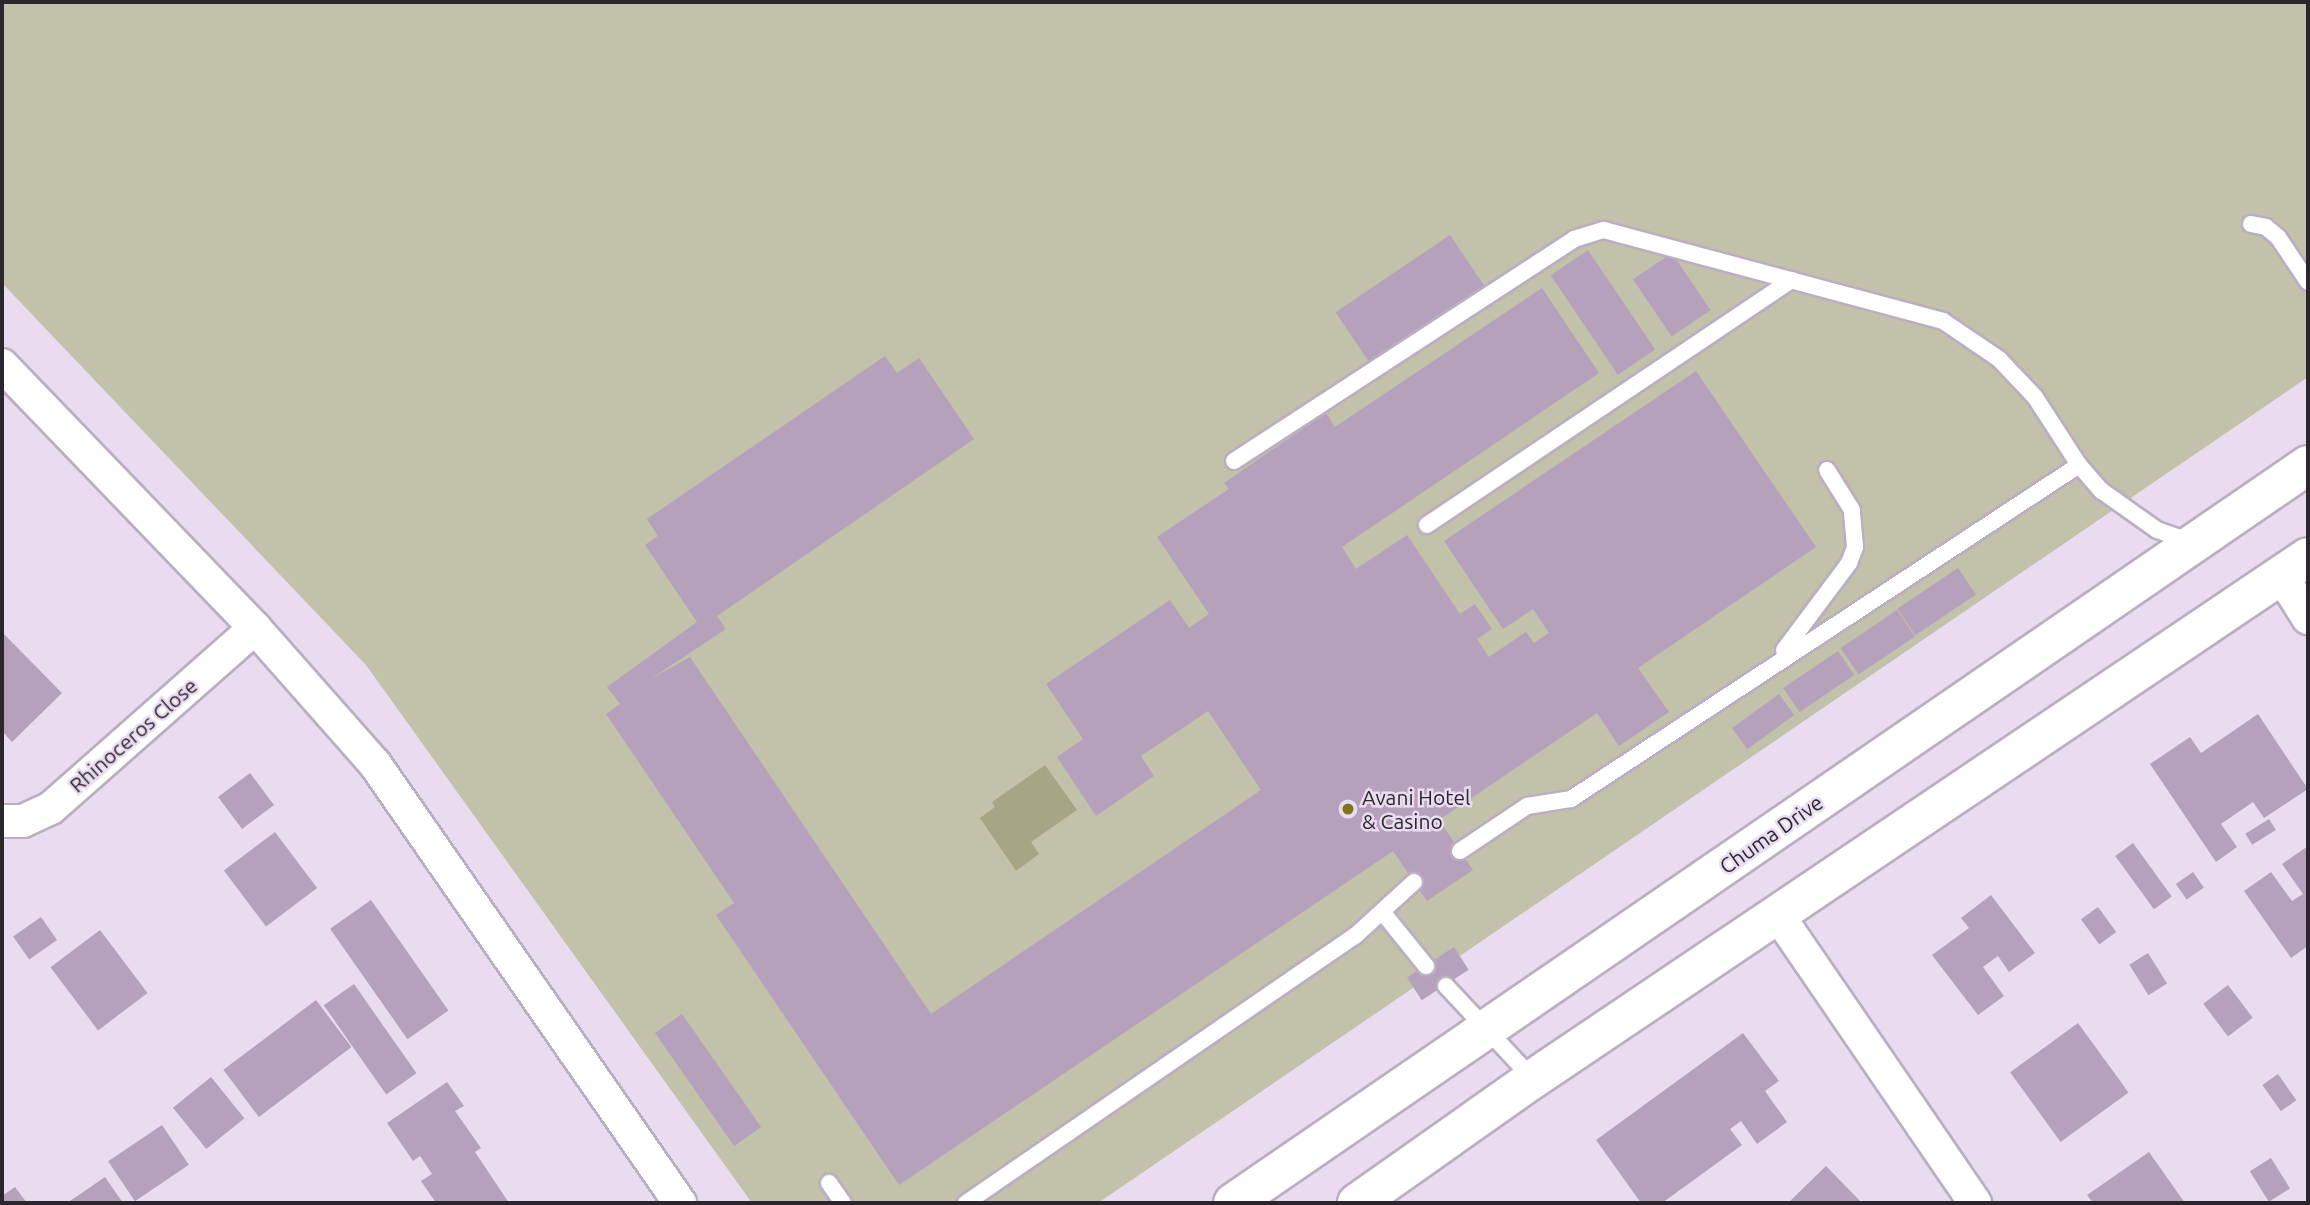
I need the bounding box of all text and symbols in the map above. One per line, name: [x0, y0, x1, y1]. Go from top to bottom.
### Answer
street label: Rhinoceros Close: [64, 673, 202, 797]
place label: Avani Hotel & Casino: [1362, 784, 1471, 834]
street label: Chuma Drive: [1715, 789, 1827, 879]
marker: Avani Hotel & Casino: [1340, 801, 1356, 817]

